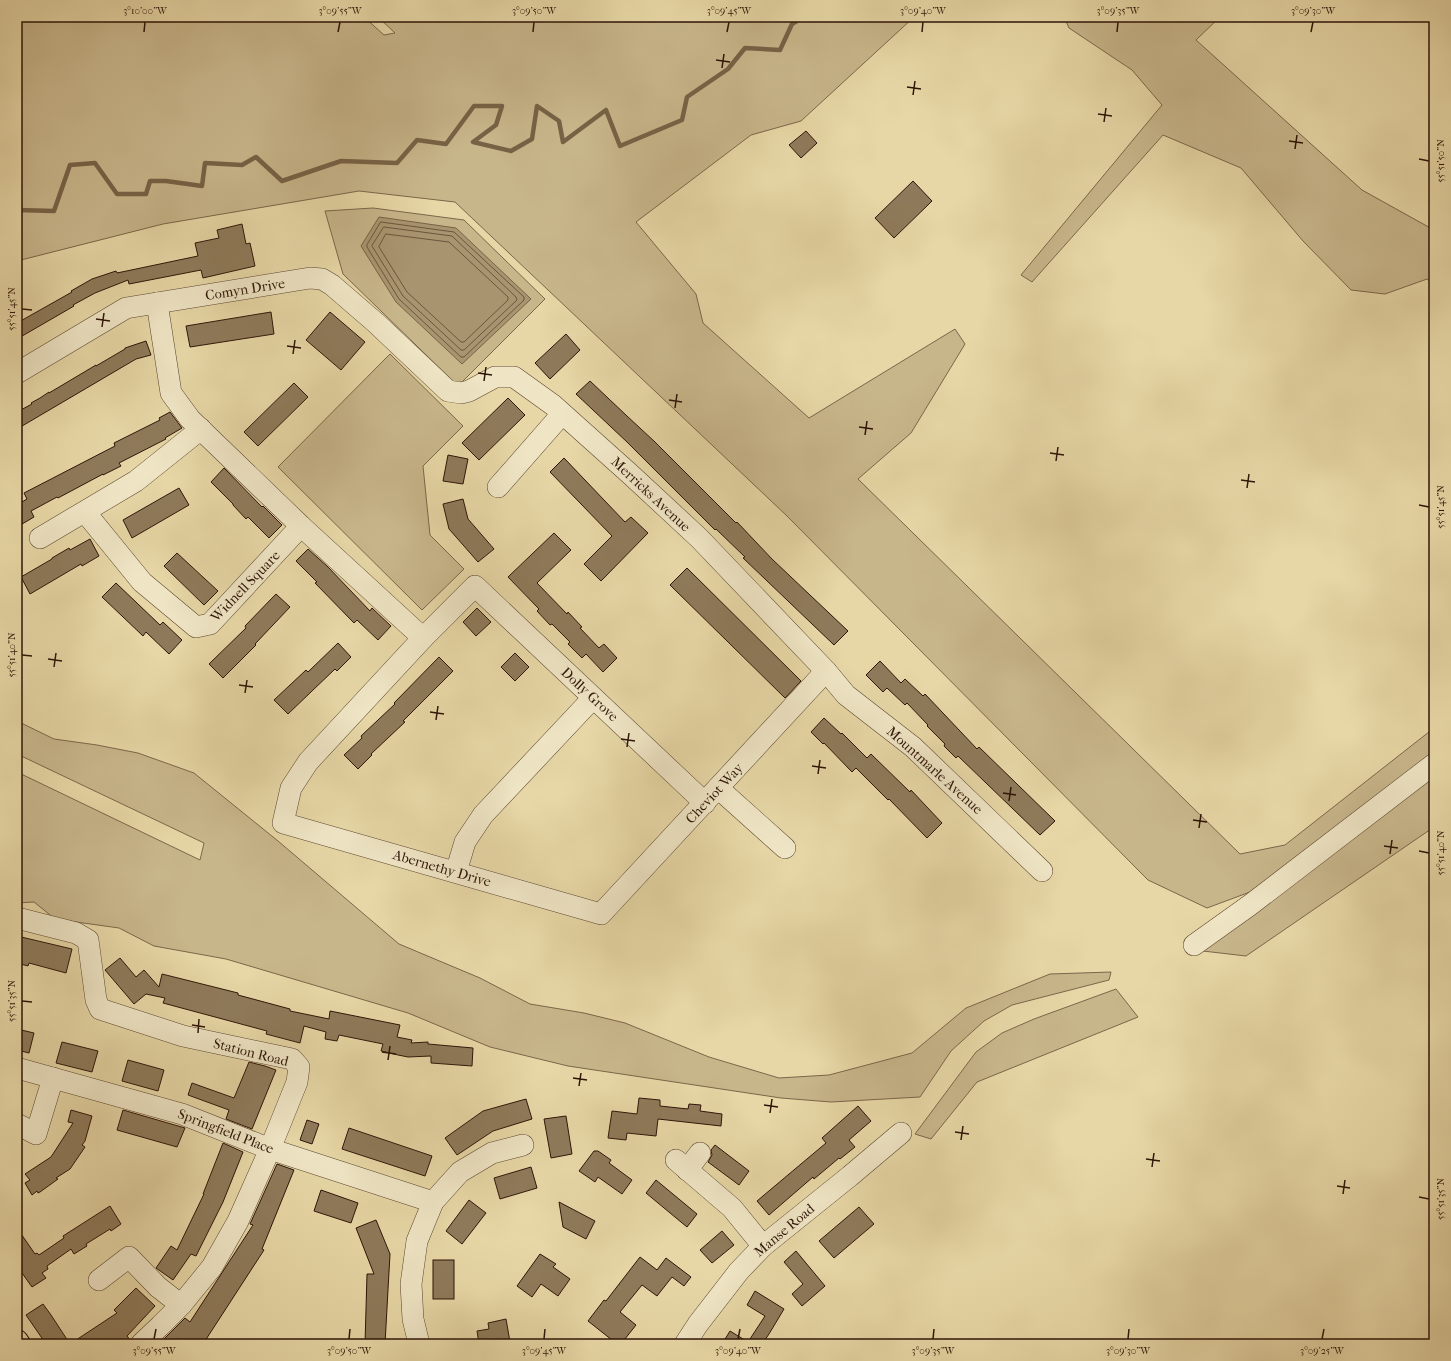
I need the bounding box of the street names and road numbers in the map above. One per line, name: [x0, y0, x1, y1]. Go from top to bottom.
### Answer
street label: Comyn Drive: [204, 275, 286, 304]
street label: Merricks Avenue: [608, 453, 694, 535]
street label: Widnell Square: [206, 547, 284, 626]
street label: Dolly Grove: [558, 664, 622, 725]
street label: Mountmarle Avenue: [883, 723, 986, 818]
street label: Cheviot Way: [682, 759, 747, 827]
street label: Abernethy Drive: [390, 846, 493, 891]
street label: Station Road: [211, 1035, 291, 1070]
street label: Springfield Place: [175, 1105, 276, 1158]
street label: Manse Road: [751, 1200, 818, 1261]

